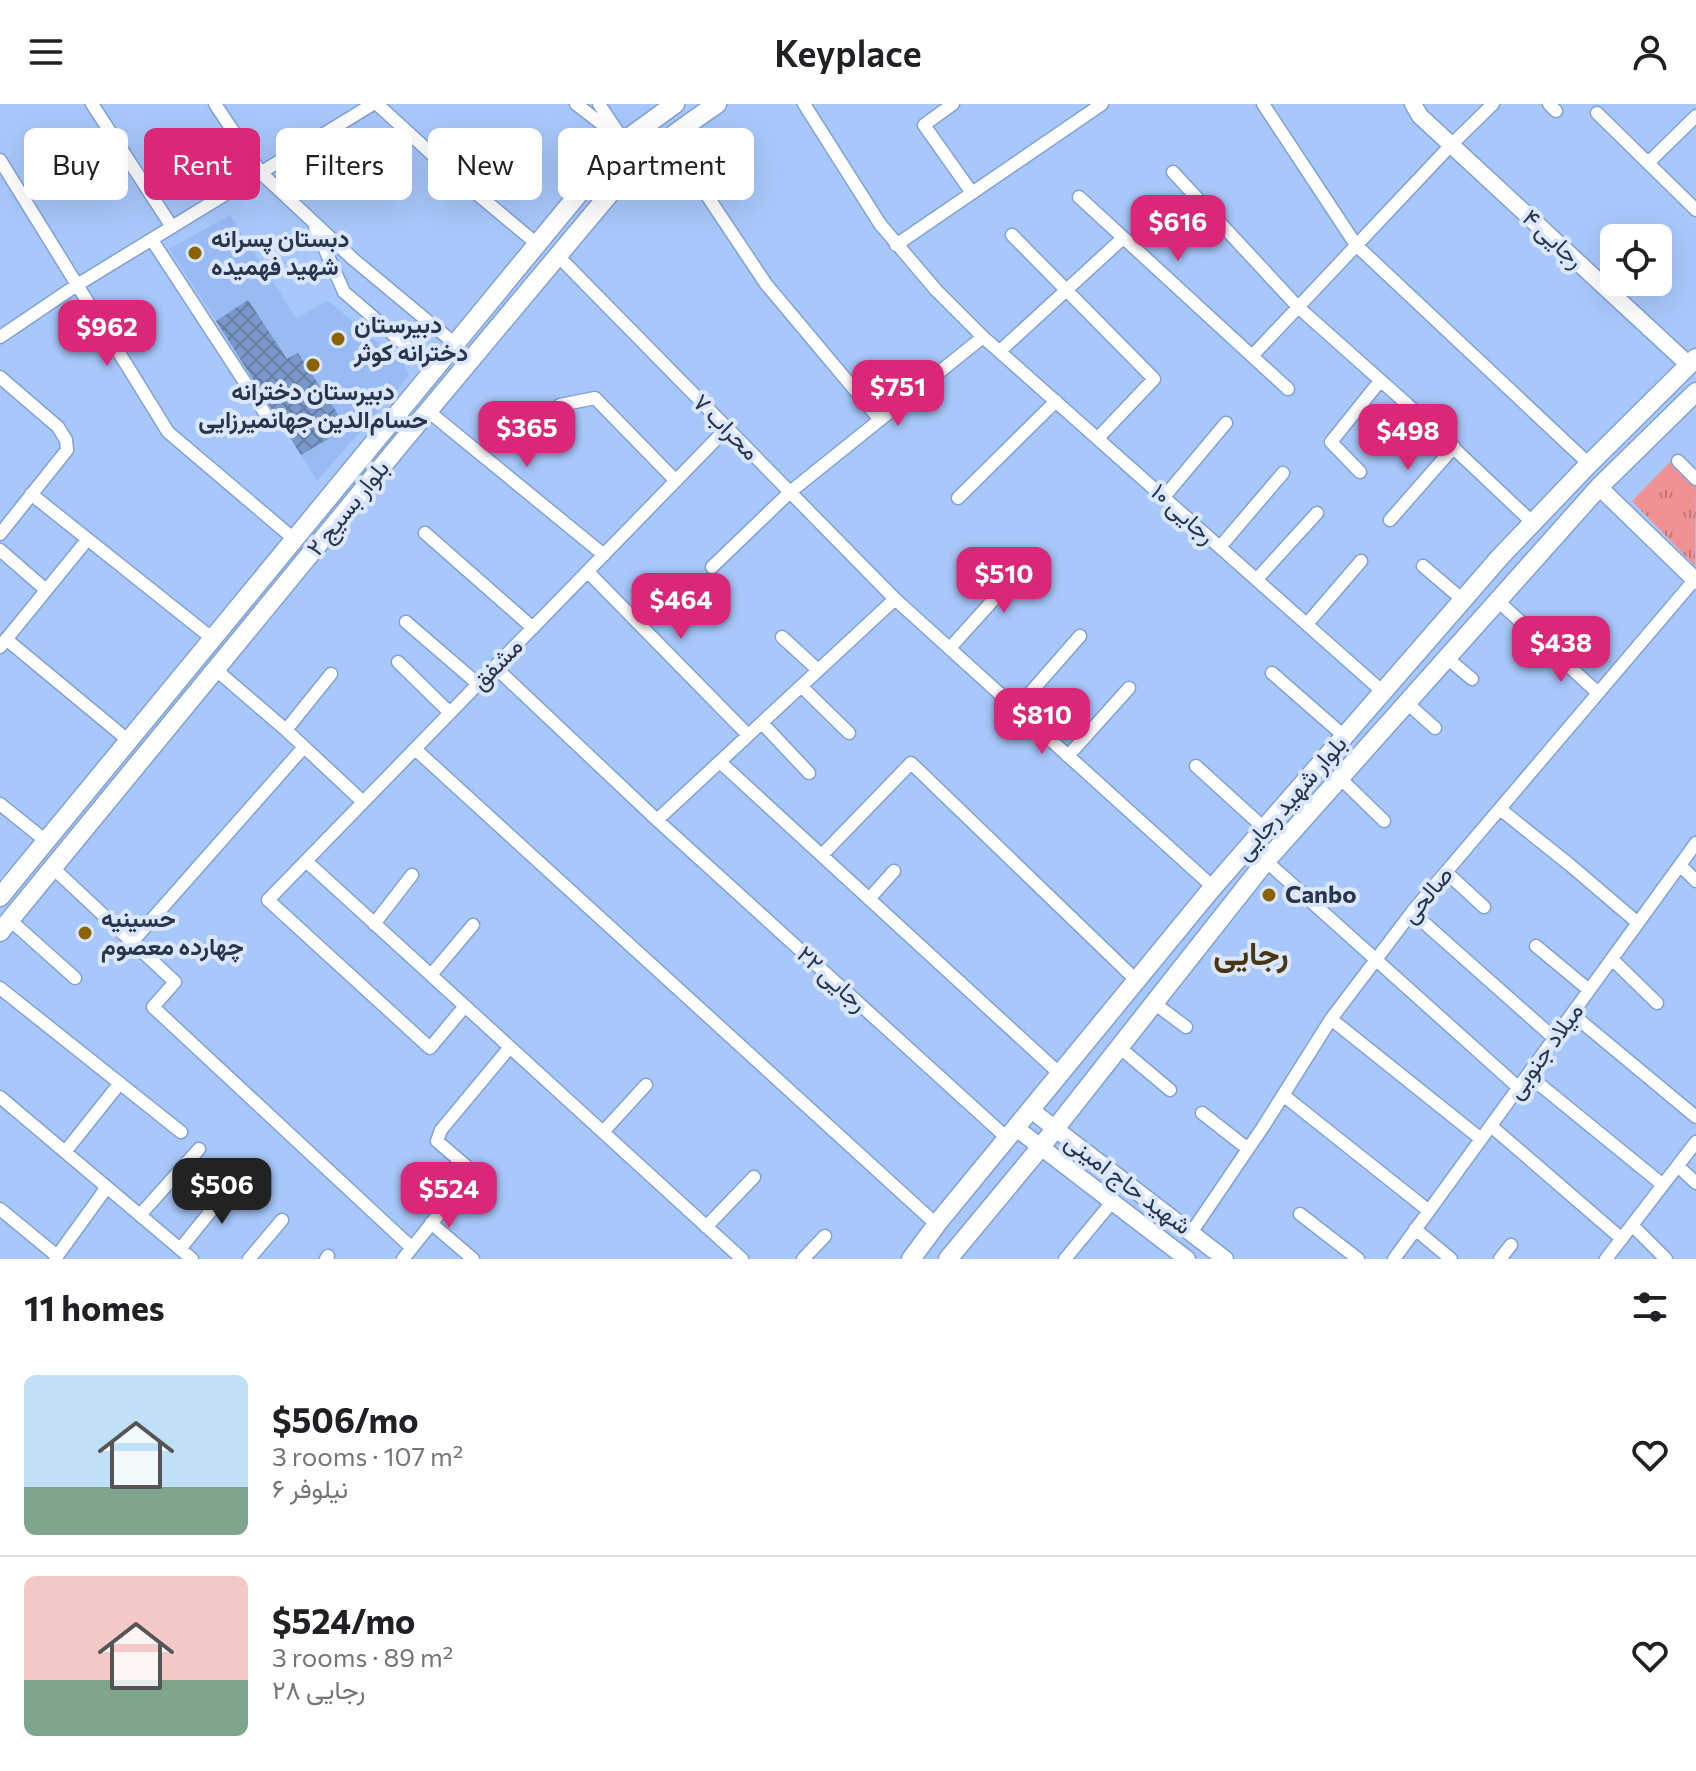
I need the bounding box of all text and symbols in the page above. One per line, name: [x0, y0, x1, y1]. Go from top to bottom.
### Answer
icon: menu: [24, 30, 68, 74]
text: Keyplace: [774, 30, 922, 74]
icon: person: [1628, 30, 1672, 74]
chip: Buy: [24, 128, 128, 200]
chip: Rent: [144, 128, 260, 200]
chip: Filters: [276, 128, 412, 200]
chip: New: [428, 128, 542, 200]
chip: Apartment: [558, 128, 754, 200]
pin: $616: [1131, 195, 1225, 263]
street label: رجایی ۴: [1516, 202, 1591, 275]
text: $616: [1149, 205, 1207, 236]
place label: دبستان پسرانه شهید فهمیده: [211, 223, 350, 282]
map controls: [1600, 224, 1672, 296]
button: locate: [1600, 224, 1672, 296]
marker: دبستان پسرانه شهید فهمیده: [186, 244, 204, 262]
pin: $962: [60, 300, 154, 368]
place label: دبیرستان دخترانه کوثر: [353, 309, 468, 368]
text: $962: [76, 310, 138, 341]
marker: دبیرستان دخترانه کوثر: [329, 330, 347, 348]
marker: دبیرستان دخترانه حسام‌الدین جهانمیرزایی: [304, 356, 322, 374]
pin: $751: [851, 360, 945, 428]
text: $751: [870, 370, 926, 401]
place label: دبیرستان دخترانه حسام‌الدین جهانمیرزایی: [198, 376, 428, 436]
street label: محراب ۷: [686, 387, 766, 467]
pin: $365: [480, 401, 574, 469]
pin: $498: [1361, 404, 1455, 472]
text: $365: [496, 411, 558, 442]
text: $498: [1376, 414, 1440, 445]
street label: بلوار بسیج ۲: [299, 453, 397, 563]
street label: رجایی ۱۰: [1144, 476, 1222, 551]
pin: $510: [957, 547, 1051, 615]
text: $510: [974, 557, 1034, 588]
pin: $464: [634, 573, 728, 641]
text: $464: [650, 583, 712, 614]
pin: $438: [1514, 616, 1608, 684]
text: $438: [1530, 626, 1592, 657]
street label: مشفق: [464, 631, 528, 696]
pin: $810: [995, 688, 1089, 756]
text: $810: [1012, 698, 1072, 729]
street label: بلوار شهید رجایی: [1228, 729, 1353, 867]
street label: صالحی: [1394, 860, 1459, 929]
place label: Canbo: [1285, 879, 1357, 908]
marker: Canbo: [1260, 886, 1278, 904]
place label: حسینیه چهارده معصوم: [101, 903, 244, 963]
marker: حسینیه چهارده معصوم: [76, 924, 94, 942]
district label: رجایی: [1213, 932, 1289, 974]
street label: رجایی ۲۲: [790, 939, 874, 1019]
street label: میلاد جنوبی: [1499, 996, 1590, 1105]
street label: شهید حاج امینی: [1058, 1126, 1198, 1242]
pin: $506: [175, 1158, 269, 1226]
pin: $524: [402, 1162, 496, 1230]
text: $506: [190, 1168, 254, 1199]
text: $524: [419, 1172, 479, 1203]
icon: filters: [1628, 1285, 1672, 1329]
text: 11 homes: [24, 1286, 165, 1328]
text: $506/mo: [272, 1398, 419, 1440]
icon: home: [88, 1407, 184, 1503]
icon: heart: [1628, 1433, 1672, 1477]
text: 3 rooms · 107 m²: [272, 1440, 463, 1471]
text: نیلوفر ۶: [272, 1472, 348, 1503]
text: $524/mo: [272, 1599, 415, 1641]
icon: home: [88, 1608, 184, 1704]
icon: heart: [1628, 1634, 1672, 1678]
text: 3 rooms · 89 m²: [272, 1641, 453, 1672]
text: رجایی ۲۸: [272, 1673, 366, 1704]

